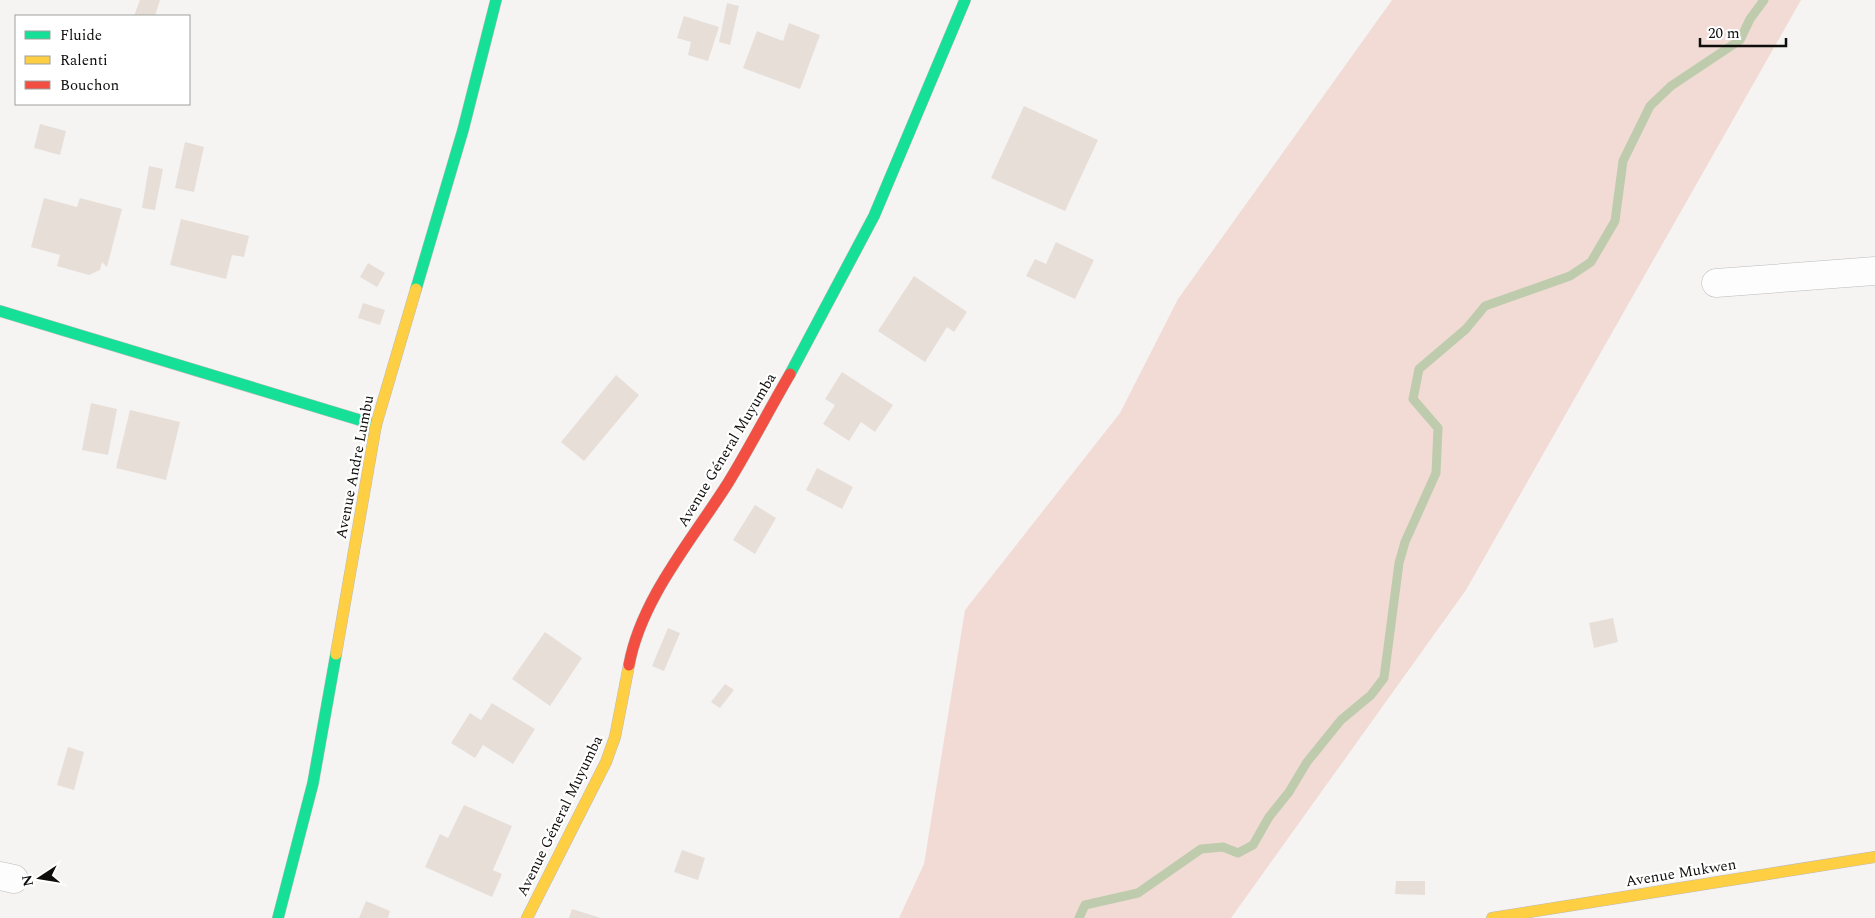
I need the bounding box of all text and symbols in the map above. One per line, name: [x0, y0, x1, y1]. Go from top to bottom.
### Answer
legend: [15, 15, 190, 105]
scale bar: [1700, 15, 1786, 47]
text: 20 m: [1708, 22, 1740, 45]
text: Fluide: [60, 24, 102, 47]
text: Ralenti: [60, 49, 108, 72]
text: Bouchon: [60, 74, 120, 97]
street label: Avenue Géneral Muyumba: [672, 368, 783, 532]
street label: Avenue Andre Lumbu: [330, 393, 380, 541]
street label: Avenue Géneral Muyumba: [511, 731, 609, 900]
north arrow: [15, 853, 65, 903]
street label: Avenue Mukwen: [1624, 853, 1738, 893]
text: N: [16, 873, 39, 888]

